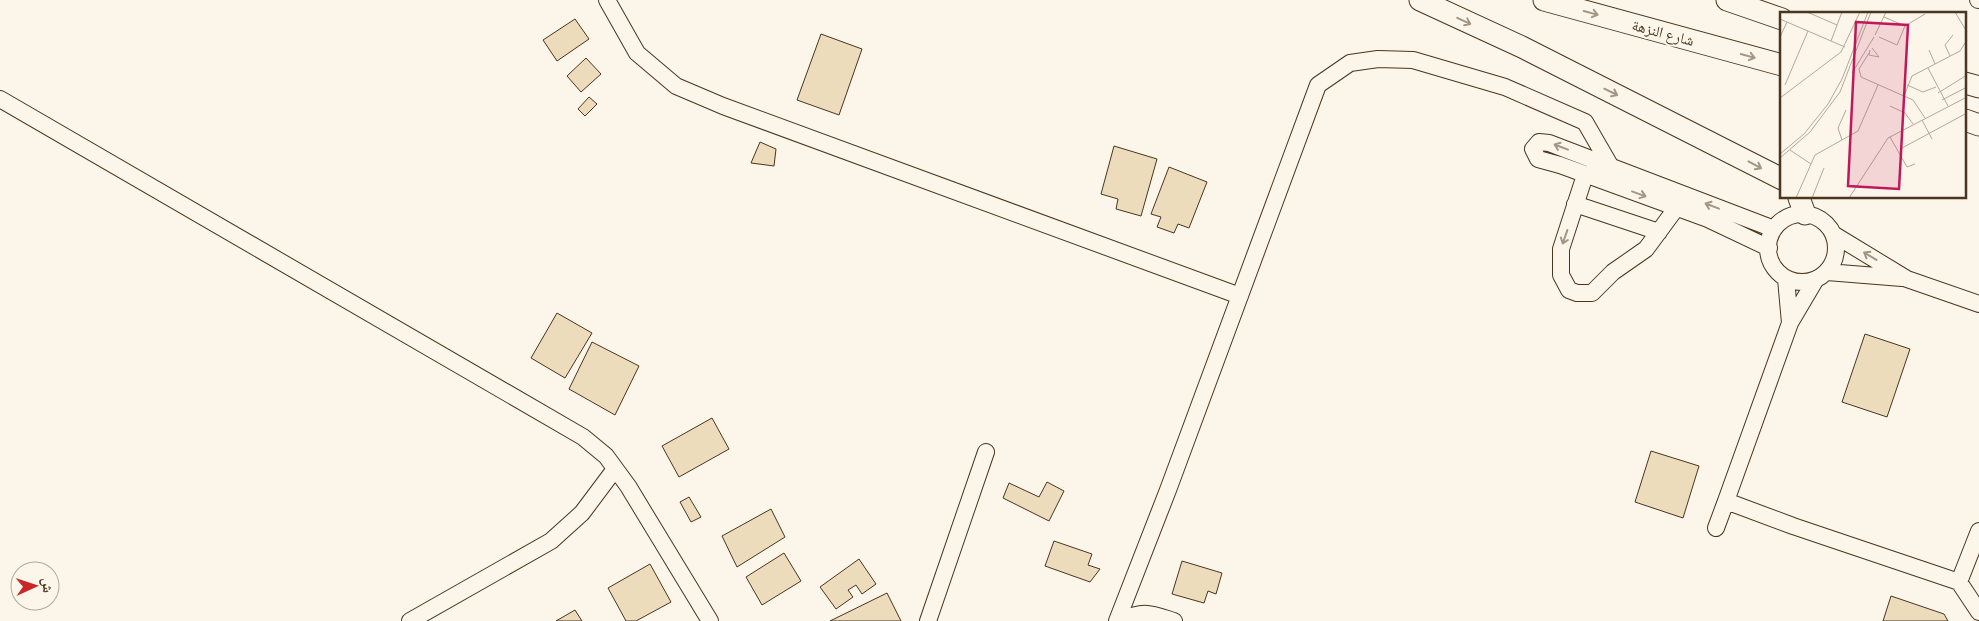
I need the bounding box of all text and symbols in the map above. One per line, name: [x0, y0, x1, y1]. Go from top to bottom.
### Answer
one-way arrow: [1583, 9, 1599, 18]
inset map: [1780, 12, 1966, 199]
one-way arrow: [1457, 16, 1472, 26]
street label: شارع النزهة: [1630, 16, 1696, 51]
one-way arrow: [1739, 52, 1755, 61]
one-way arrow: [1603, 87, 1618, 97]
one-way arrow: [1554, 142, 1569, 152]
one-way arrow: [1748, 160, 1763, 170]
one-way arrow: [1631, 190, 1647, 199]
one-way arrow: [1705, 200, 1720, 209]
one-way arrow: [1559, 229, 1569, 245]
one-way arrow: [1864, 251, 1878, 261]
north arrow: [10, 561, 60, 611]
text: ش: [39, 577, 56, 593]

